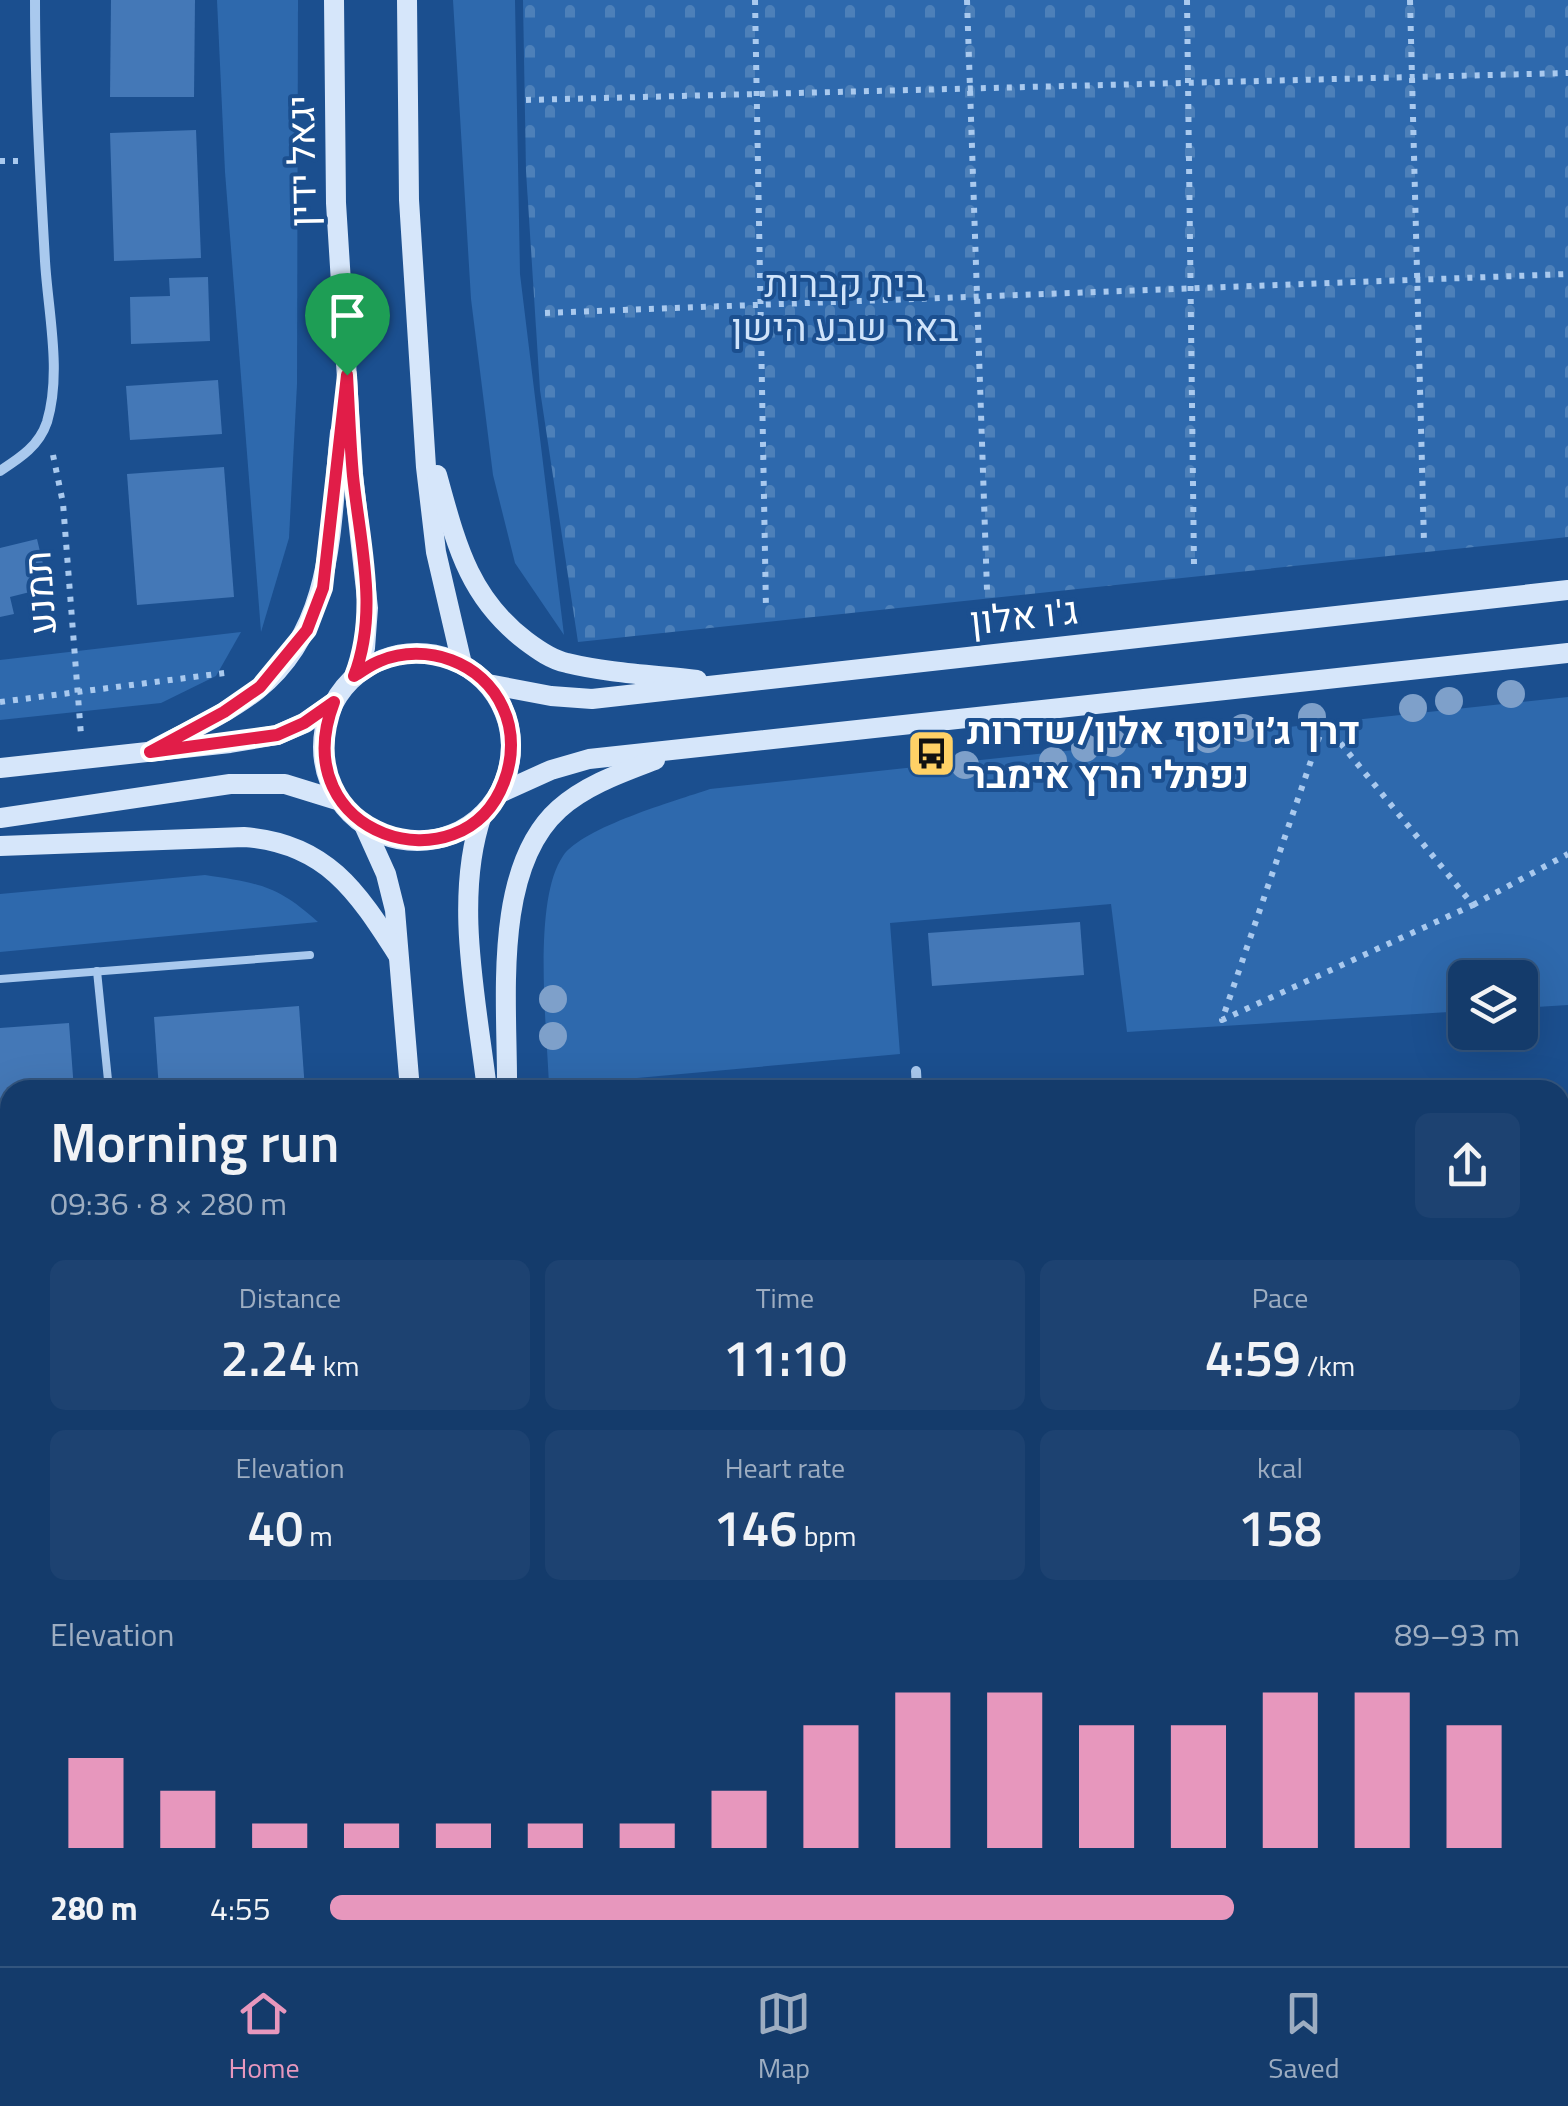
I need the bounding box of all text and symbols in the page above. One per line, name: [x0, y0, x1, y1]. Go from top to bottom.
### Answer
street label: יגאל ידין: [271, 94, 331, 228]
park label: בית קברות באר שבע הישן: [732, 254, 958, 356]
pin: [305, 273, 390, 376]
icon: arrive: [320, 288, 375, 343]
street label: תמנע: [7, 549, 71, 637]
street label: ג'ו אלון: [967, 581, 1081, 650]
place label: דרך ג׳ו יוסף אלון/שדרות נפתלי הרץ אימבר: [967, 701, 1360, 803]
bus stop icon: דרך ג׳ו יוסף אלון/שדרות נפתלי הרץ אימבר: [906, 727, 958, 779]
map controls: [1448, 960, 1538, 1050]
button: layers: [1448, 960, 1538, 1050]
text: Morning run: [50, 1100, 339, 1183]
button: share: [1415, 1113, 1520, 1218]
text: 09:36 · 8 × 280 m: [50, 1179, 287, 1227]
text: Distance: [239, 1276, 341, 1319]
text: Time: [756, 1276, 814, 1319]
text: Pace: [1252, 1276, 1308, 1319]
text: 2.24: [221, 1319, 316, 1395]
text: 11:10: [723, 1319, 847, 1395]
text: 4:59: [1205, 1319, 1301, 1395]
text: km: [316, 1344, 359, 1387]
text: /km: [1301, 1344, 1355, 1387]
text: Elevation: [236, 1446, 344, 1489]
text: Heart rate: [725, 1446, 845, 1489]
text: kcal: [1257, 1446, 1303, 1489]
text: 40: [247, 1489, 303, 1565]
text: 146: [713, 1489, 797, 1565]
text: 158: [1238, 1489, 1322, 1565]
text: m: [303, 1514, 333, 1557]
text: bpm: [797, 1514, 857, 1557]
text: Elevation: [50, 1610, 174, 1658]
text: 89–93 m: [1394, 1610, 1520, 1658]
text: 280 m: [50, 1884, 138, 1932]
text: 4:55: [210, 1884, 271, 1932]
tab: Home: [228, 1986, 300, 2089]
tab: Map: [756, 1986, 811, 2089]
tab: Saved: [1268, 1986, 1340, 2089]

